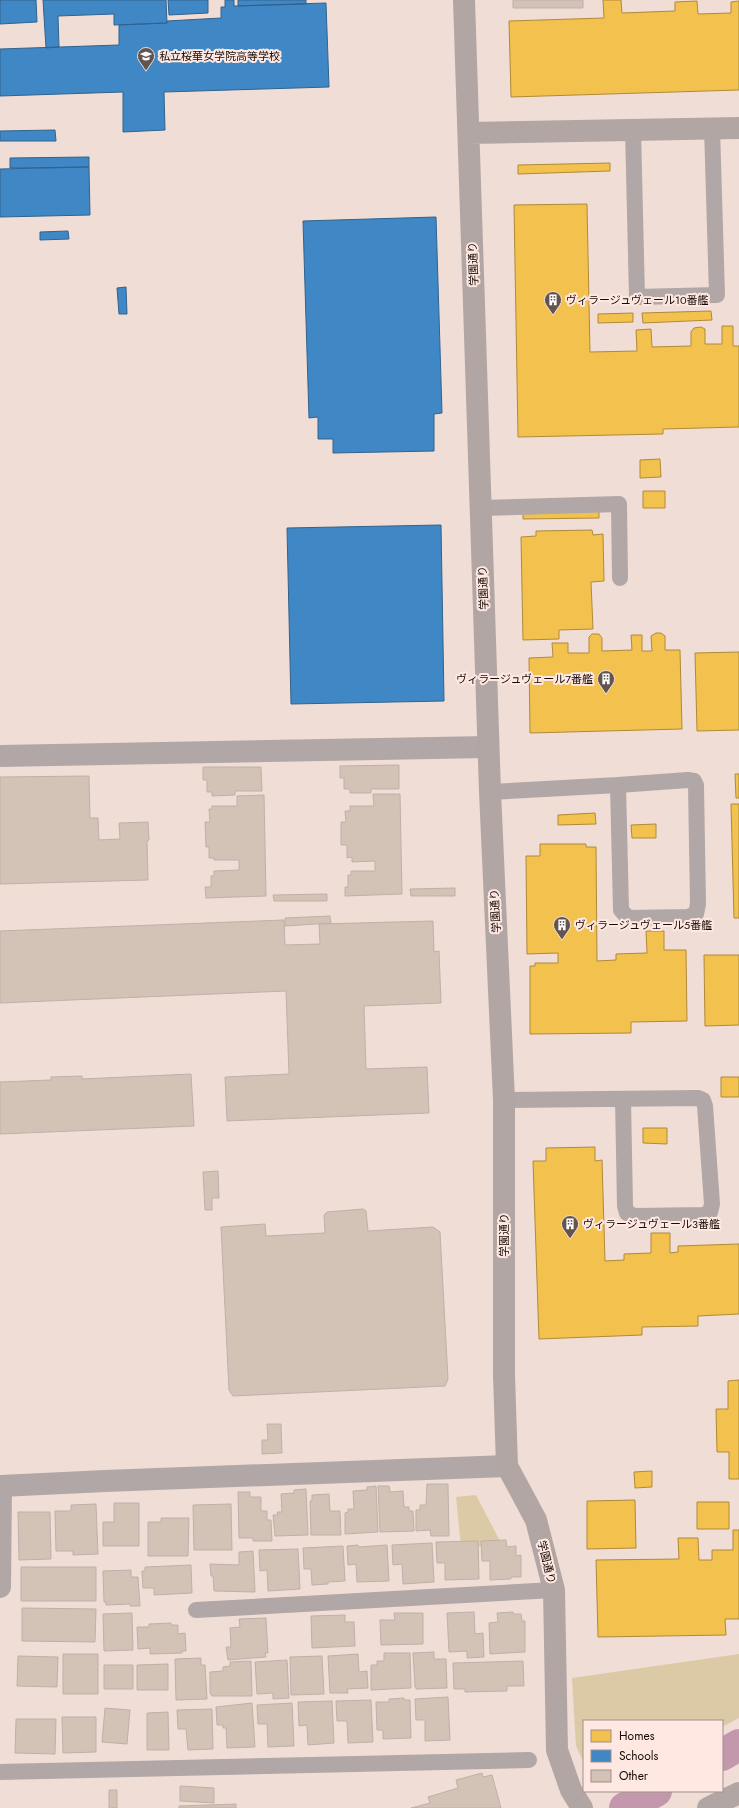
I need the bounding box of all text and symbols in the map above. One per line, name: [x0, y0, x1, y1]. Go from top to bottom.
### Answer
school or university icon: 私立桜華女学院高等学校: [136, 46, 156, 71]
place label: 私立桜華女学院高等学校: [159, 48, 280, 64]
street label: 学園通り: [464, 242, 482, 286]
building icon: ヴィラージュヴェール10番艦: [543, 290, 563, 315]
place label: ヴィラージュヴェール10番艦: [566, 292, 709, 308]
street label: 学園通り: [474, 566, 492, 610]
building icon: ヴィラージュヴェール7番艦: [596, 669, 616, 694]
place label: ヴィラージュヴェール7番艦: [456, 671, 593, 687]
street label: 学園通り: [486, 889, 504, 933]
building icon: ヴィラージュヴェール5番艦: [552, 915, 572, 940]
place label: ヴィラージュヴェール5番艦: [575, 917, 712, 933]
street label: 学園通り: [496, 1213, 512, 1257]
building icon: ヴィラージュヴェール3番艦: [560, 1214, 580, 1239]
place label: ヴィラージュヴェール3番艦: [583, 1216, 720, 1232]
street label: 学園通り: [534, 1539, 560, 1585]
legend: [583, 1720, 723, 1792]
text: Homes: [619, 1727, 655, 1745]
text: Schools: [619, 1747, 658, 1765]
text: Other: [619, 1767, 649, 1785]

